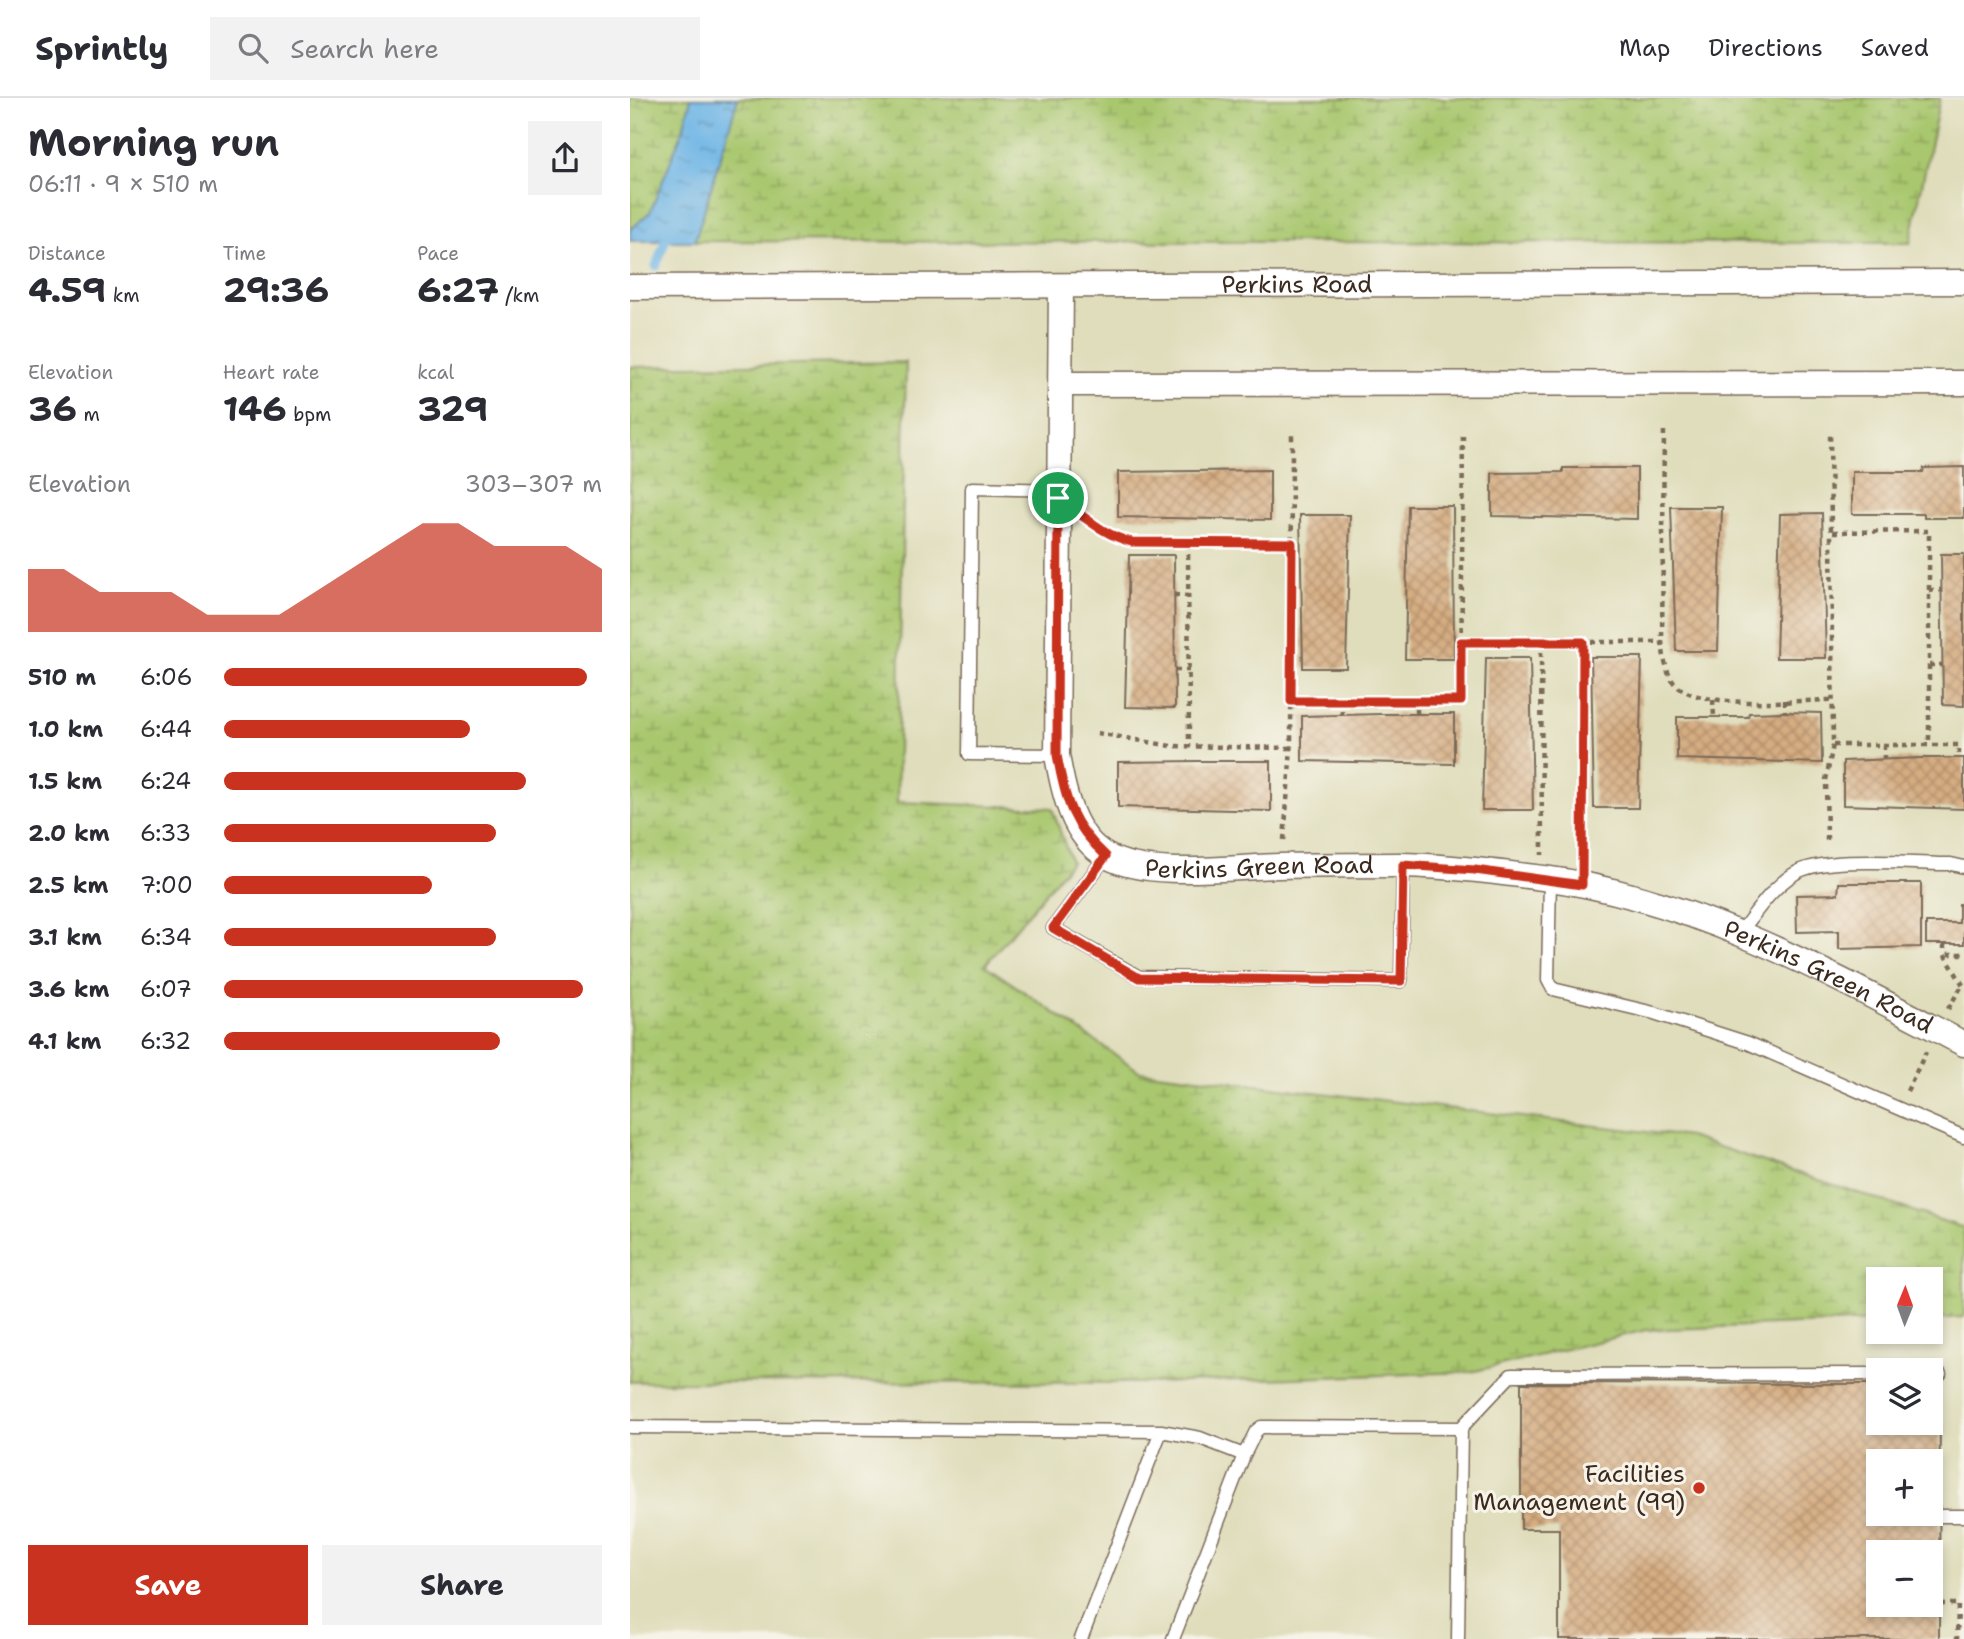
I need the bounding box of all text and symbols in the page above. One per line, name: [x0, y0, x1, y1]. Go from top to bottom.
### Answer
search box: [210, 17, 700, 80]
text: Sprintly: [35, 26, 168, 71]
icon: search: [234, 29, 272, 67]
text: Search here: [290, 31, 439, 66]
text: Map: [1619, 32, 1670, 64]
text: Directions: [1708, 32, 1823, 64]
text: Saved: [1861, 32, 1929, 64]
text: Morning run: [28, 117, 279, 168]
button: share: [528, 121, 602, 195]
text: 06:11 · 9 × 510 m: [28, 169, 218, 199]
text: Distance: [28, 241, 106, 266]
text: Time: [223, 241, 266, 266]
text: Pace: [417, 241, 459, 266]
text: 4.59: [28, 266, 106, 313]
text: 29:36: [223, 266, 329, 313]
text: 6:27: [417, 266, 499, 313]
street label: Perkins Road: [1221, 268, 1373, 301]
text: km: [106, 283, 140, 308]
text: /km: [499, 283, 539, 308]
text: Elevation: [28, 360, 113, 385]
text: Heart rate: [223, 360, 319, 385]
text: kcal: [417, 360, 454, 385]
text: 36: [28, 385, 77, 432]
text: 146: [223, 385, 287, 432]
text: 329: [417, 385, 488, 432]
text: m: [77, 402, 100, 427]
text: bpm: [287, 402, 331, 427]
pin: [1028, 468, 1088, 528]
text: Elevation: [28, 469, 131, 499]
text: 303–307 m: [465, 469, 602, 499]
icon: arrive: [1039, 479, 1077, 517]
text: 510 m: [28, 662, 96, 692]
text: 6:06: [140, 662, 193, 692]
text: 1.0 km: [28, 714, 103, 744]
text: 6:44: [140, 714, 192, 744]
text: 1.5 km: [28, 766, 102, 796]
text: 6:24: [140, 766, 191, 796]
text: 2.0 km: [28, 818, 110, 848]
text: 6:33: [140, 818, 191, 848]
street label: Perkins Green Road: [1143, 849, 1374, 886]
text: 2.5 km: [28, 870, 109, 900]
text: 7:00: [140, 870, 193, 900]
street label: Perkins Green Road: [1719, 913, 1939, 1041]
text: 3.1 km: [28, 922, 102, 952]
text: 6:34: [140, 922, 192, 952]
text: 3.6 km: [28, 974, 109, 1004]
text: 6:07: [140, 974, 192, 1004]
text: 4.1 km: [28, 1026, 101, 1056]
text: 6:32: [140, 1026, 191, 1056]
north arrow: [1866, 1267, 1942, 1344]
map controls: [1866, 1267, 1943, 1617]
button: layers: [1866, 1358, 1943, 1435]
button: +: [1866, 1449, 1943, 1526]
place label: Facilities Management (99): [1473, 1458, 1685, 1518]
marker: Facilities Management (99): [1691, 1480, 1707, 1496]
button: −: [1866, 1540, 1943, 1617]
button: Save: [28, 1545, 308, 1625]
button: Share: [322, 1545, 602, 1625]

